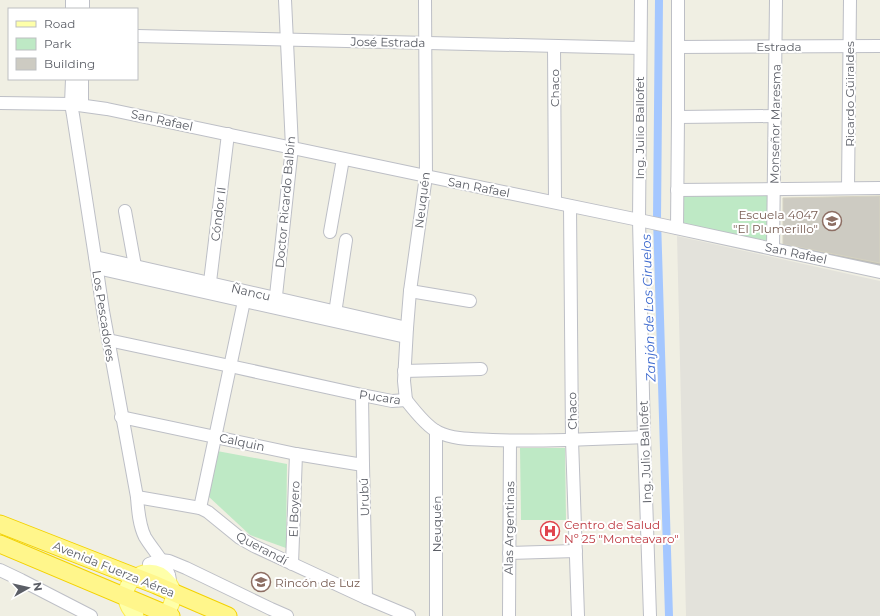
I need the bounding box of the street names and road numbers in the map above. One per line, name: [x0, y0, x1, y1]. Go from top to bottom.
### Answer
street label: José Estrada: [349, 34, 426, 50]
street label: Estrada: [756, 39, 802, 54]
street label: Ricardo Güiraldes: [842, 41, 857, 147]
street label: Monseñor Maresma: [766, 64, 784, 184]
street label: Chaco: [547, 69, 562, 107]
street label: Ing. Julio Ballofet: [632, 76, 647, 180]
street label: San Rafael: [130, 106, 194, 134]
street label: Doctor Ricardo Balbín: [272, 135, 298, 269]
street label: Neuquén: [411, 171, 433, 229]
street label: San Rafael: [447, 174, 511, 200]
street label: Cóndor II: [207, 186, 229, 242]
street label: San Rafael: [764, 239, 828, 267]
street label: Los Pescadores: [89, 269, 119, 363]
street label: Ñancu: [230, 280, 272, 304]
street label: Pucara: [358, 387, 402, 407]
street label: Chaco: [564, 392, 580, 430]
street label: Ing. Julio Ballofet: [636, 400, 654, 504]
street label: Calquin: [218, 430, 266, 454]
street label: Urubú: [356, 477, 372, 517]
street label: El Boyero: [286, 480, 302, 538]
street label: Alas Argentinas: [501, 481, 517, 575]
street label: Neuquén: [429, 496, 444, 552]
street label: Querandí: [234, 528, 291, 568]
street label: Avenida Fuerza Aérea: [51, 538, 177, 600]

